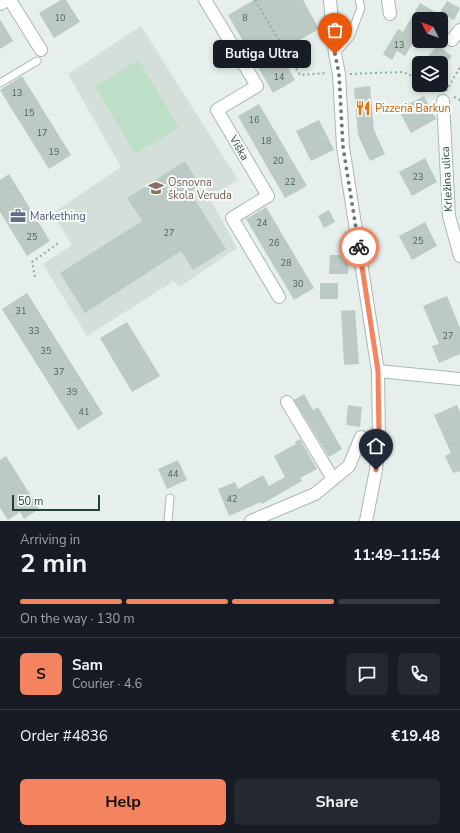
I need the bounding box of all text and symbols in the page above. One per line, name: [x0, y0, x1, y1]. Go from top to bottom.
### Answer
house number: 10: [55, 12, 65, 24]
house number: 8: [242, 12, 248, 24]
north arrow: [412, 12, 448, 48]
map controls: [412, 12, 448, 92]
pin: [318, 13, 352, 54]
icon: bag: [324, 19, 346, 41]
house number: 13: [394, 39, 404, 51]
callout: Butiga Ultra: [213, 40, 311, 68]
text: Butiga Ultra: [225, 45, 299, 63]
button: layers: [412, 56, 448, 92]
house number: 14: [274, 71, 285, 83]
house number: 13: [12, 87, 22, 99]
restaurant icon: Pizzeria Barkun: [354, 99, 372, 117]
place label: Pizzeria Barkun: [375, 101, 451, 116]
house number: 15: [24, 107, 34, 119]
house number: 16: [249, 114, 259, 126]
house number: 17: [37, 127, 47, 139]
street label: Viška: [225, 132, 252, 163]
house number: 18: [261, 135, 271, 147]
house number: 19: [49, 146, 59, 158]
street label: Krležina ulica: [438, 146, 456, 212]
house number: 20: [273, 155, 283, 167]
house number: 23: [413, 171, 423, 183]
place label: Osnovna škola Veruda: [168, 175, 232, 203]
house number: 22: [285, 176, 295, 188]
school or university icon: Osnovna škola Veruda: [147, 179, 165, 197]
office icon: Markething: [9, 207, 27, 225]
place label: Markething: [30, 209, 86, 224]
house number: 24: [257, 217, 268, 229]
house number: 27: [164, 227, 174, 239]
courier: [339, 227, 379, 267]
house number: 25: [27, 231, 37, 243]
house number: 25: [413, 235, 423, 247]
icon: bike: [348, 236, 370, 258]
house number: 26: [269, 237, 279, 249]
house number: 28: [281, 257, 291, 269]
house number: 30: [293, 278, 303, 290]
house number: 31: [16, 305, 26, 317]
house number: 33: [29, 325, 39, 337]
house number: 27: [443, 330, 453, 342]
house number: 35: [41, 345, 51, 357]
house number: 37: [54, 366, 64, 378]
house number: 39: [67, 386, 77, 398]
house number: 41: [79, 406, 89, 418]
pin: [359, 429, 393, 470]
icon: home: [365, 435, 387, 457]
house number: 44: [168, 468, 179, 480]
scale bar: [12, 493, 100, 512]
house number: 42: [227, 493, 237, 505]
text: 50 m: [18, 494, 43, 509]
text: Arriving in: [20, 531, 80, 549]
text: 11:49–11:54: [353, 545, 440, 565]
text: 2 min: [20, 546, 87, 581]
text: On the way · 130 m: [20, 610, 135, 628]
button: chat: [346, 653, 388, 695]
button: phone: [398, 653, 440, 695]
text: Sam: [72, 655, 103, 675]
text: S: [36, 664, 46, 684]
text: Courier · 4.6: [72, 675, 142, 693]
text: Order #4836: [20, 726, 108, 746]
text: €19.48: [391, 726, 440, 746]
button: Help: [20, 779, 226, 825]
button: Share: [234, 779, 440, 825]

